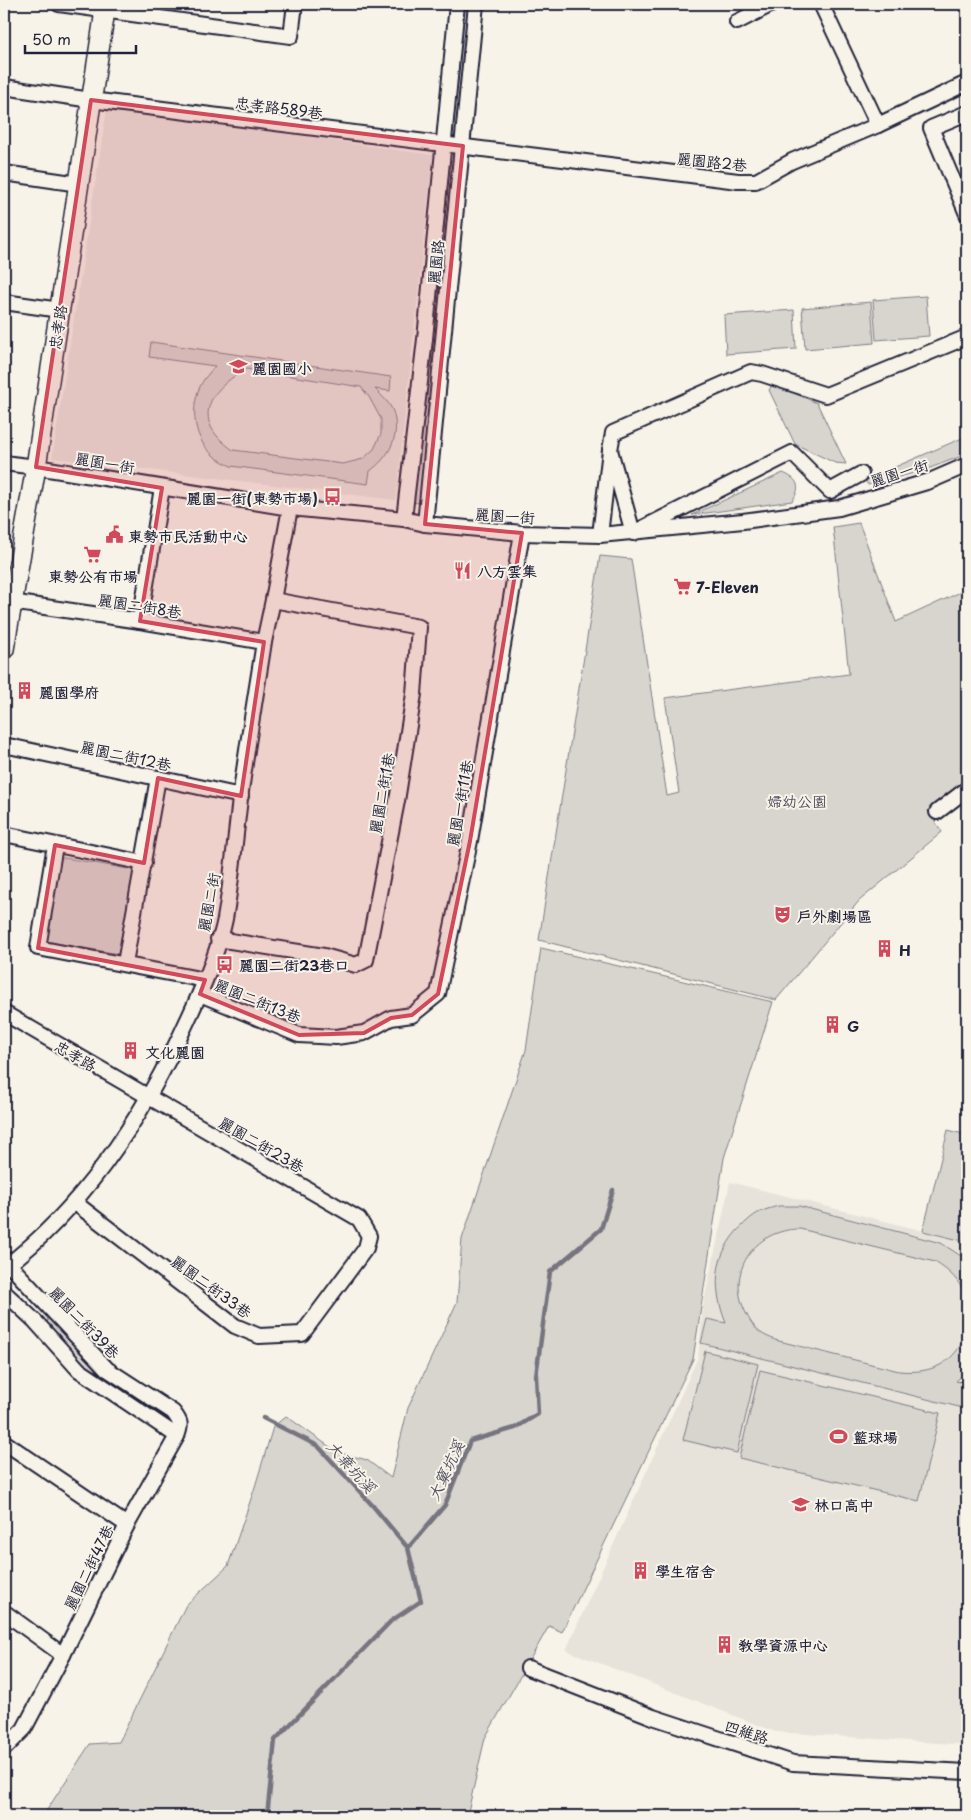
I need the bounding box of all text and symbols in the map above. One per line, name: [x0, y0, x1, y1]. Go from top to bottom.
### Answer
scale bar: [25, 22, 136, 54]
text: 50 m: [32, 27, 71, 50]
street label: 忠孝路589巷: [234, 90, 324, 124]
street label: 麗園路2巷: [676, 146, 748, 176]
street label: 麗園路: [421, 238, 449, 286]
street label: 忠孝路: [42, 303, 72, 351]
place label: 麗園國小: [252, 356, 312, 379]
school or university icon: 麗園國小: [228, 357, 248, 377]
street label: 麗園一街: [73, 445, 137, 479]
street label: 麗園一街: [867, 452, 931, 492]
place label: 麗園一街(東勢市場): [187, 486, 318, 509]
bus stop icon: 麗園一街(東勢市場): [322, 487, 342, 507]
street label: 麗園一街: [474, 501, 536, 529]
place label: 東勢市民活動中心: [128, 524, 248, 547]
public building icon: 東勢市民活動中心: [104, 525, 124, 545]
supermarket icon: 東勢公有市場: [83, 544, 103, 564]
place label: 八方雲集: [477, 559, 537, 582]
restaurant icon: 八方雲集: [453, 560, 473, 580]
place label: 東勢公有市場: [48, 564, 138, 587]
place label: 7-Eleven: [696, 575, 759, 598]
supermarket icon: 7-Eleven: [672, 576, 692, 596]
street label: 麗園二街8巷: [97, 587, 183, 623]
place label: 麗園學府: [39, 680, 99, 703]
building icon: 麗園學府: [15, 681, 35, 701]
street label: 麗園二街12巷: [78, 734, 174, 776]
street label: 麗園二街1巷: [363, 751, 399, 835]
street label: 麗園一街11巷: [440, 758, 478, 848]
park label: 婦幼公園: [767, 789, 827, 812]
street label: 麗園二街: [191, 870, 225, 934]
place label: 戶外劇場區: [797, 904, 872, 927]
theatre icon: 戶外劇場區: [773, 905, 793, 925]
place label: H: [899, 938, 911, 961]
building icon: H: [875, 939, 895, 959]
place label: 麗園二街23巷口: [239, 953, 349, 976]
bus stop icon: 麗園二街23巷口: [215, 954, 235, 974]
street label: 麗園二街13巷: [211, 972, 305, 1028]
place label: G: [847, 1014, 859, 1037]
building icon: G: [823, 1015, 843, 1035]
street label: 忠孝路: [51, 1034, 101, 1076]
place label: 文化麗園: [145, 1040, 205, 1063]
building icon: 文化麗園: [121, 1041, 141, 1061]
street label: 麗園二街23巷: [215, 1110, 309, 1178]
street label: 麗園二街33巷: [167, 1249, 257, 1323]
street label: 麗園二街39巷: [44, 1280, 126, 1364]
place label: 籃球場: [853, 1425, 898, 1448]
sports icon: 籃球場: [829, 1426, 849, 1446]
water label: 大棄坑溪: [322, 1434, 383, 1499]
water label: 大窠坑溪: [421, 1435, 470, 1504]
place label: 林口高中: [814, 1493, 874, 1516]
school or university icon: 林口高中: [790, 1494, 810, 1514]
street label: 麗園二街47巷: [57, 1520, 119, 1614]
place label: 學生宿舍: [655, 1559, 715, 1582]
building icon: 學生宿舍: [631, 1560, 651, 1580]
place label: 教學資源中心: [738, 1633, 828, 1656]
building icon: 教學資源中心: [714, 1634, 734, 1654]
street label: 四維路: [722, 1713, 772, 1749]

